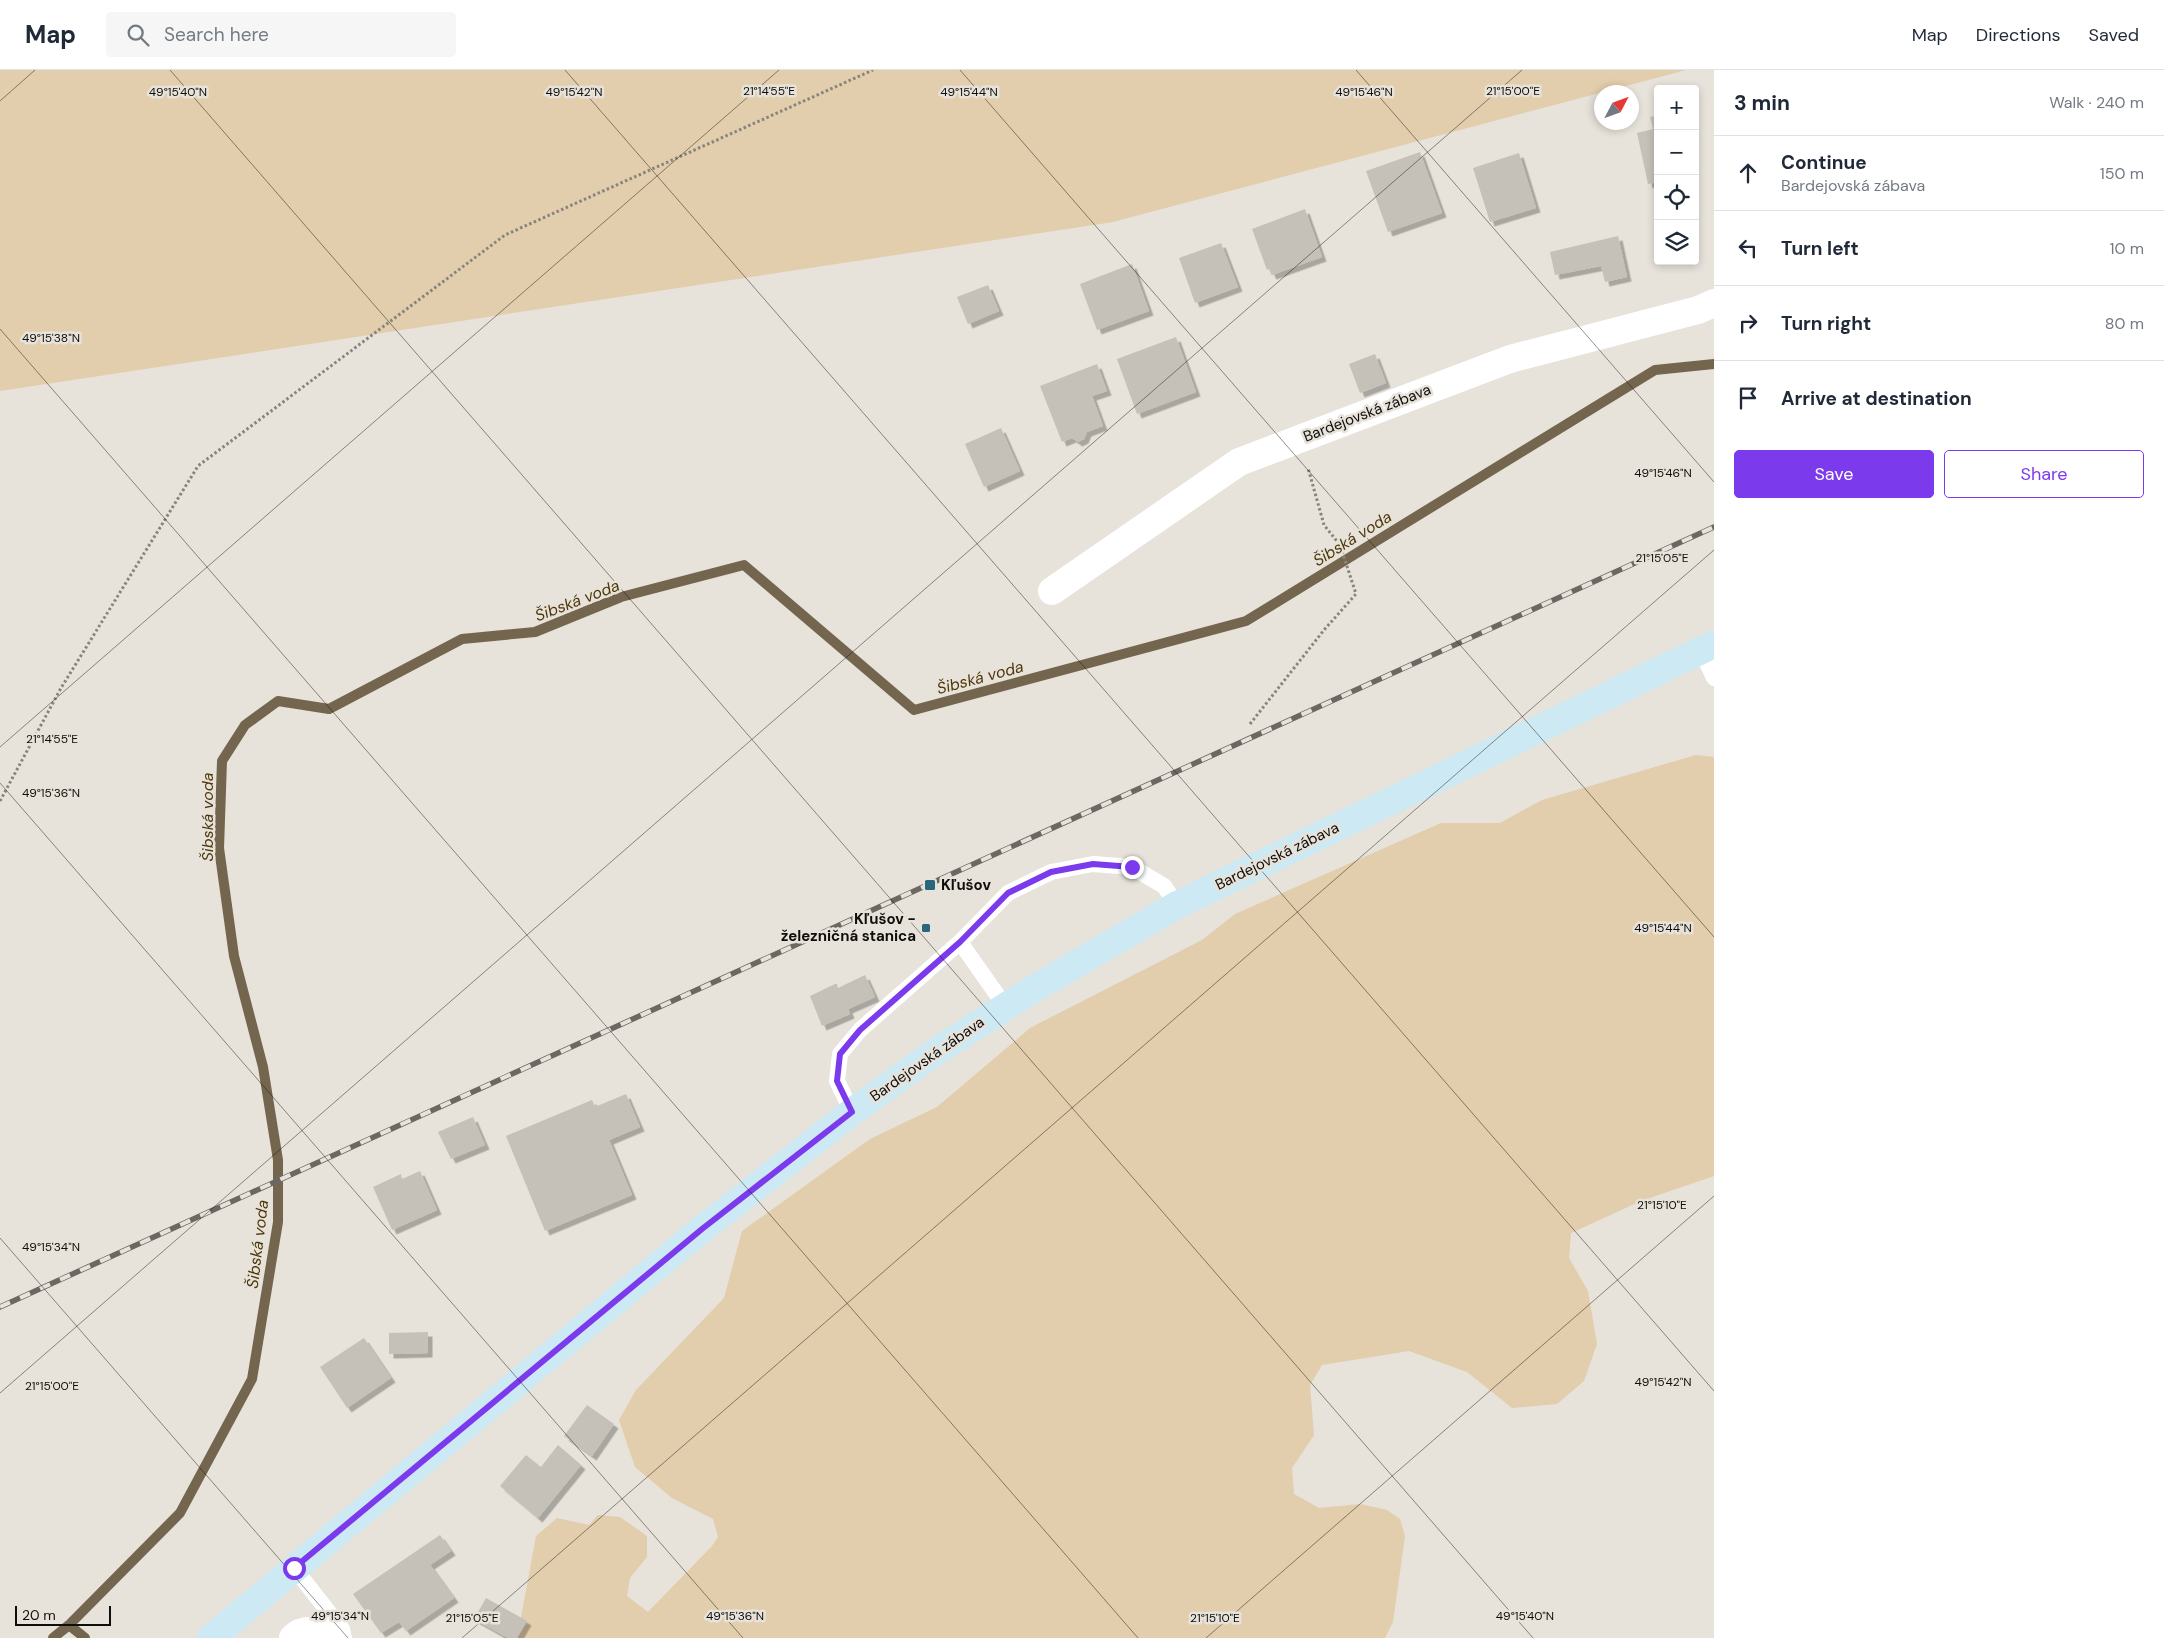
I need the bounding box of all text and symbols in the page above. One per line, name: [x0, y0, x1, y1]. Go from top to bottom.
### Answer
search box: [106, 12, 456, 57]
text: Map: [25, 19, 76, 50]
icon: search: [124, 21, 152, 49]
text: Search here: [164, 22, 269, 47]
text: Map: [1912, 23, 1948, 47]
text: Directions: [1976, 23, 2061, 47]
text: Saved: [2089, 23, 2139, 47]
text: 21°14'55"E: [743, 83, 795, 99]
text: 21°15'00"E: [1486, 83, 1540, 99]
text: 49°15'40"N: [149, 84, 207, 100]
text: 49°15'42"N: [545, 84, 603, 100]
text: 49°15'44"N: [940, 84, 998, 100]
text: 49°15'46"N: [1335, 84, 1393, 100]
north arrow: [1594, 85, 1639, 130]
map controls: [1654, 85, 1699, 265]
button: +: [1654, 85, 1699, 130]
text: 3 min: [1734, 89, 1790, 117]
text: Walk · 240 m: [2049, 92, 2144, 113]
button: −: [1654, 130, 1699, 175]
text: Continue: [1781, 150, 1867, 175]
icon: ahead: [1734, 159, 1762, 187]
text: 150 m: [2100, 163, 2144, 184]
button: locate: [1654, 175, 1699, 220]
text: Bardejovská zábava: [1781, 175, 1925, 196]
button: layers: [1654, 220, 1699, 265]
icon: left: [1734, 234, 1762, 262]
text: Turn left: [1781, 236, 1859, 261]
text: 10 m: [2110, 238, 2144, 259]
icon: right: [1734, 309, 1762, 337]
text: Turn right: [1781, 311, 1871, 336]
text: 80 m: [2105, 313, 2144, 334]
text: 49°15'38"N: [22, 330, 80, 346]
street label: Bardejovská zábava: [1300, 379, 1434, 447]
icon: arrive: [1734, 384, 1762, 412]
text: Arrive at destination: [1781, 386, 1972, 411]
button: Save: [1734, 450, 1934, 498]
button: Share: [1944, 450, 2144, 498]
text: 49°15'46"N: [1634, 465, 1692, 481]
water label: Šibská voda: [1309, 506, 1396, 571]
text: 21°15'05"E: [1635, 550, 1689, 566]
water label: Šibská voda: [532, 575, 623, 626]
water label: Šibská voda: [934, 656, 1026, 699]
text: 21°14'55"E: [26, 731, 78, 747]
water label: Šibská voda: [197, 772, 218, 862]
text: 49°15'36"N: [22, 785, 80, 801]
street label: Bardejovská zábava: [1212, 817, 1342, 895]
route end: [1121, 856, 1144, 879]
place label: Kľušov: [941, 875, 991, 895]
marker: Kľušov: [923, 878, 937, 892]
place label: Kľušov - železničná stanica: [781, 909, 916, 946]
text: 49°15'44"N: [1634, 920, 1692, 936]
marker: Kľušov - železničná stanica: [920, 922, 932, 934]
street label: Bardejovská zábava: [866, 1012, 988, 1106]
text: 21°15'10"E: [1637, 1197, 1687, 1213]
water label: Šibská voda: [242, 1198, 273, 1290]
text: 49°15'34"N: [22, 1239, 80, 1255]
text: 49°15'42"N: [1634, 1374, 1692, 1390]
text: 21°15'00"E: [25, 1378, 79, 1394]
route start: [283, 1557, 306, 1580]
scale bar: [15, 1603, 111, 1626]
text: 20 m: [22, 1606, 56, 1624]
text: 49°15'34"N: [311, 1608, 369, 1624]
text: 49°15'36"N: [706, 1608, 764, 1624]
text: 49°15'40"N: [1496, 1608, 1554, 1624]
text: 21°15'05"E: [445, 1610, 499, 1626]
text: 21°15'10"E: [1190, 1610, 1240, 1626]

